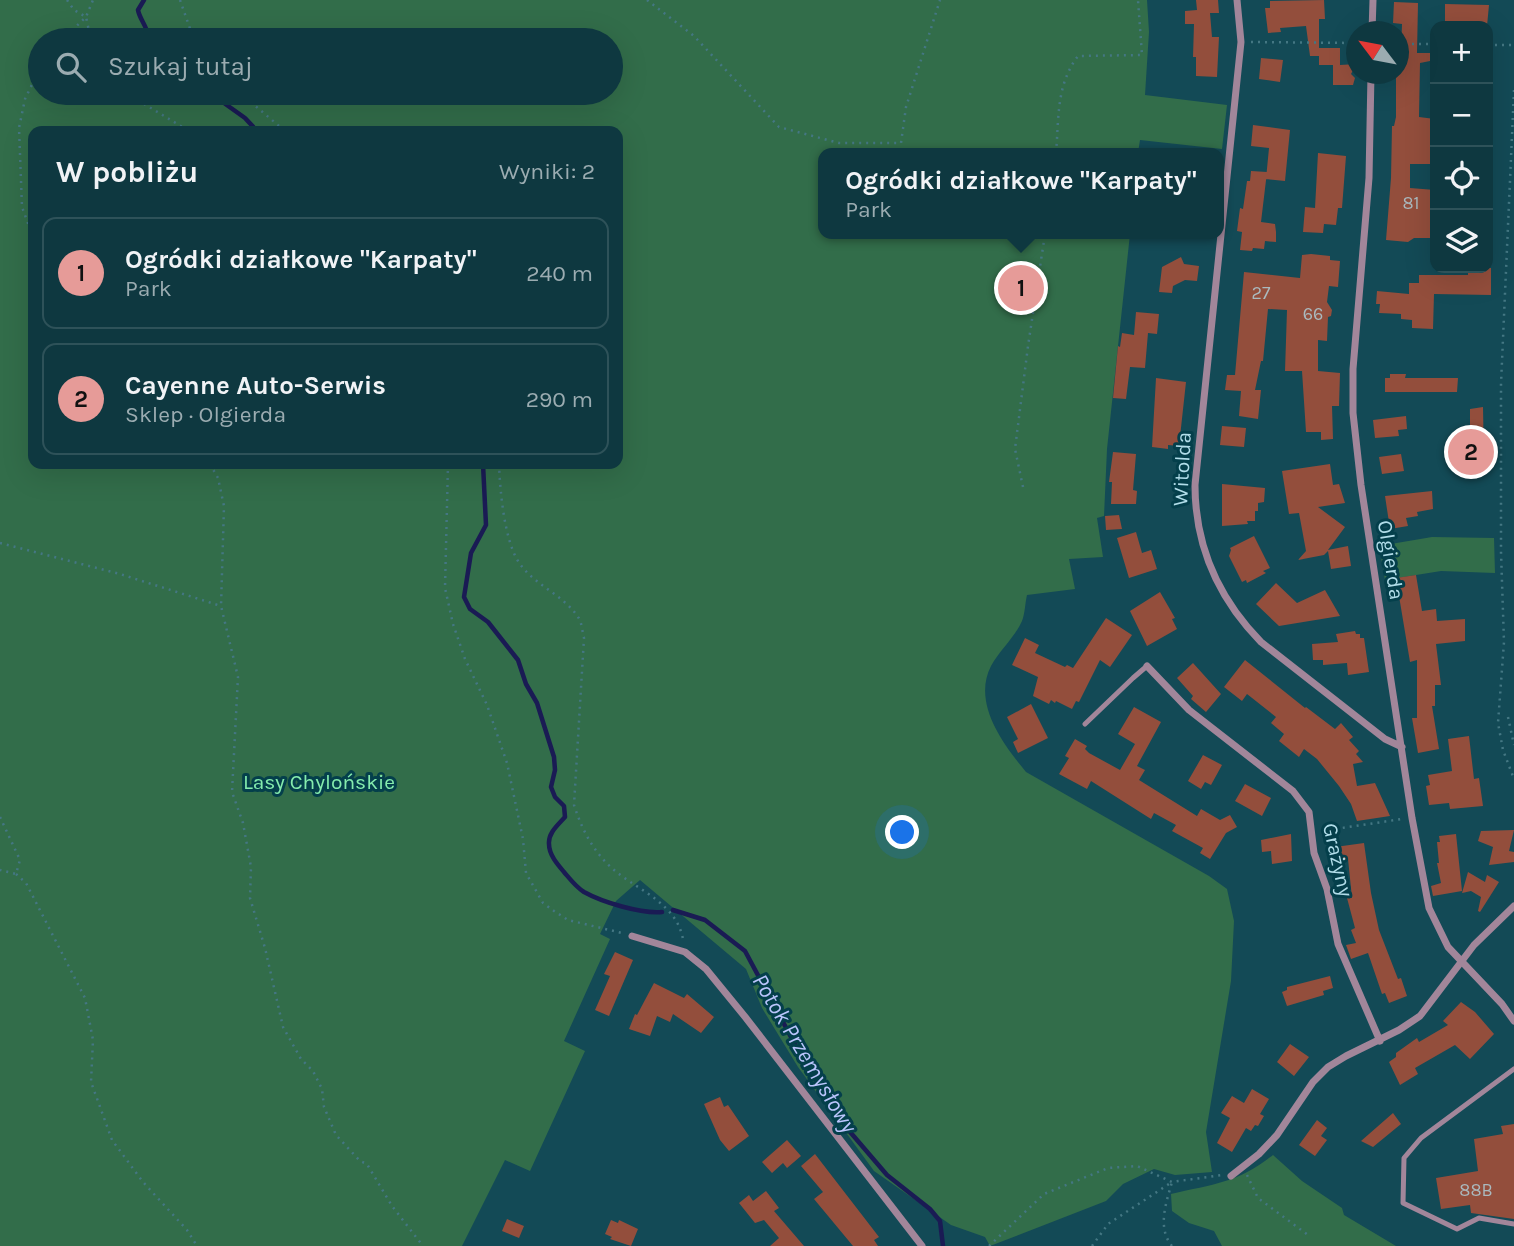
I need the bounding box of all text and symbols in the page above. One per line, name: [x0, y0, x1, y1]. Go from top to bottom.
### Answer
north arrow: [1346, 21, 1409, 84]
map controls: [1430, 21, 1493, 273]
button: +: [1430, 21, 1493, 84]
search box: [28, 28, 623, 105]
icon: search: [52, 48, 90, 86]
text: Szukaj tutaj: [108, 51, 253, 82]
button: −: [1430, 84, 1493, 147]
button: locate: [1430, 147, 1493, 210]
popup: [818, 148, 1224, 239]
text: W pobliżu: [56, 154, 198, 190]
text: Wyniki: 2: [499, 158, 595, 185]
text: Ogródki działkowe "Karpaty": [845, 165, 1197, 196]
house number: 81: [1402, 192, 1420, 214]
text: Park: [845, 196, 892, 223]
button: layers: [1430, 210, 1493, 273]
text: Ogródki działkowe "Karpaty": [125, 244, 477, 275]
text: 1: [77, 260, 85, 287]
text: 240 m: [526, 260, 593, 287]
pin: 1: [998, 262, 1044, 314]
text: Park: [125, 275, 172, 302]
house number: 27: [1252, 282, 1271, 304]
house number: 66: [1303, 303, 1323, 325]
text: Cayenne Auto-Serwis: [125, 370, 386, 401]
text: 2: [74, 386, 88, 413]
text: 290 m: [526, 386, 593, 413]
text: Sklep · Olgierda: [125, 401, 286, 428]
pin: 2: [1448, 426, 1494, 478]
street label: Witolda: [1168, 431, 1196, 507]
street label: Olgierda: [1373, 519, 1409, 601]
park label: Lasy Chylońskie: [243, 770, 395, 794]
your location: [885, 815, 919, 849]
street label: Grażyny: [1318, 821, 1358, 899]
water label: Potok Przemysłowy: [746, 969, 863, 1138]
house number: 88B: [1459, 1179, 1493, 1201]

